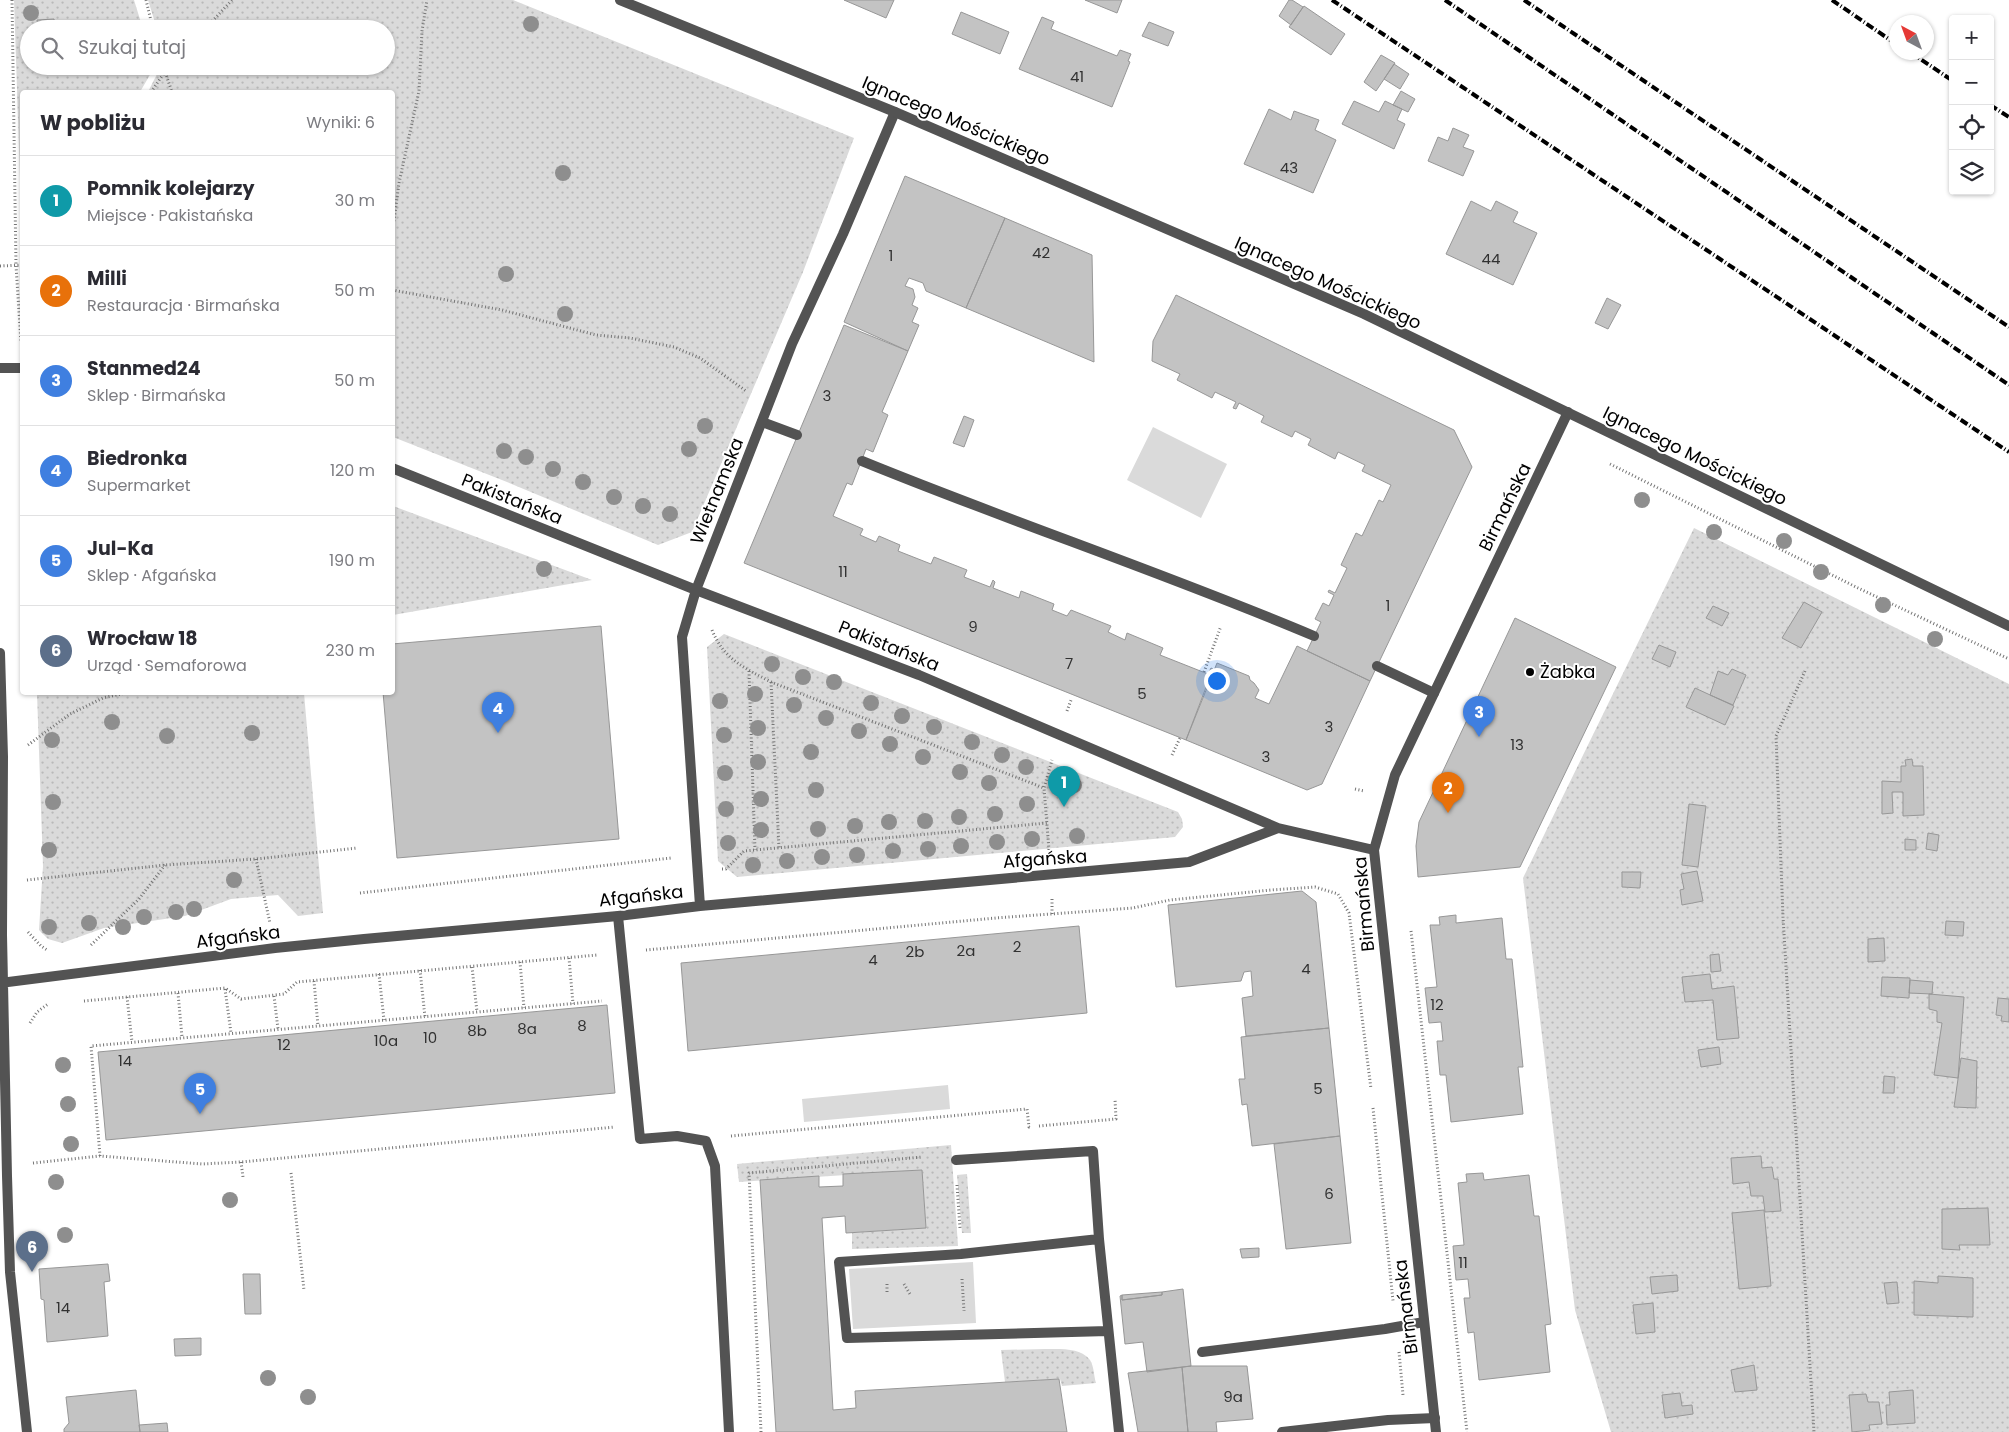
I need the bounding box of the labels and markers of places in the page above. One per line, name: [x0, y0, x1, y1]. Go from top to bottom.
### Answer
place label: Żabka: [1540, 659, 1596, 684]
marker: Żabka: [1524, 666, 1536, 678]
pin: 4: [482, 692, 514, 733]
pin: 3: [1463, 696, 1495, 737]
pin: 1: [1048, 766, 1080, 807]
pin: 2: [1432, 772, 1464, 813]
pin: 5: [184, 1073, 216, 1114]
pin: 6: [16, 1231, 48, 1272]

